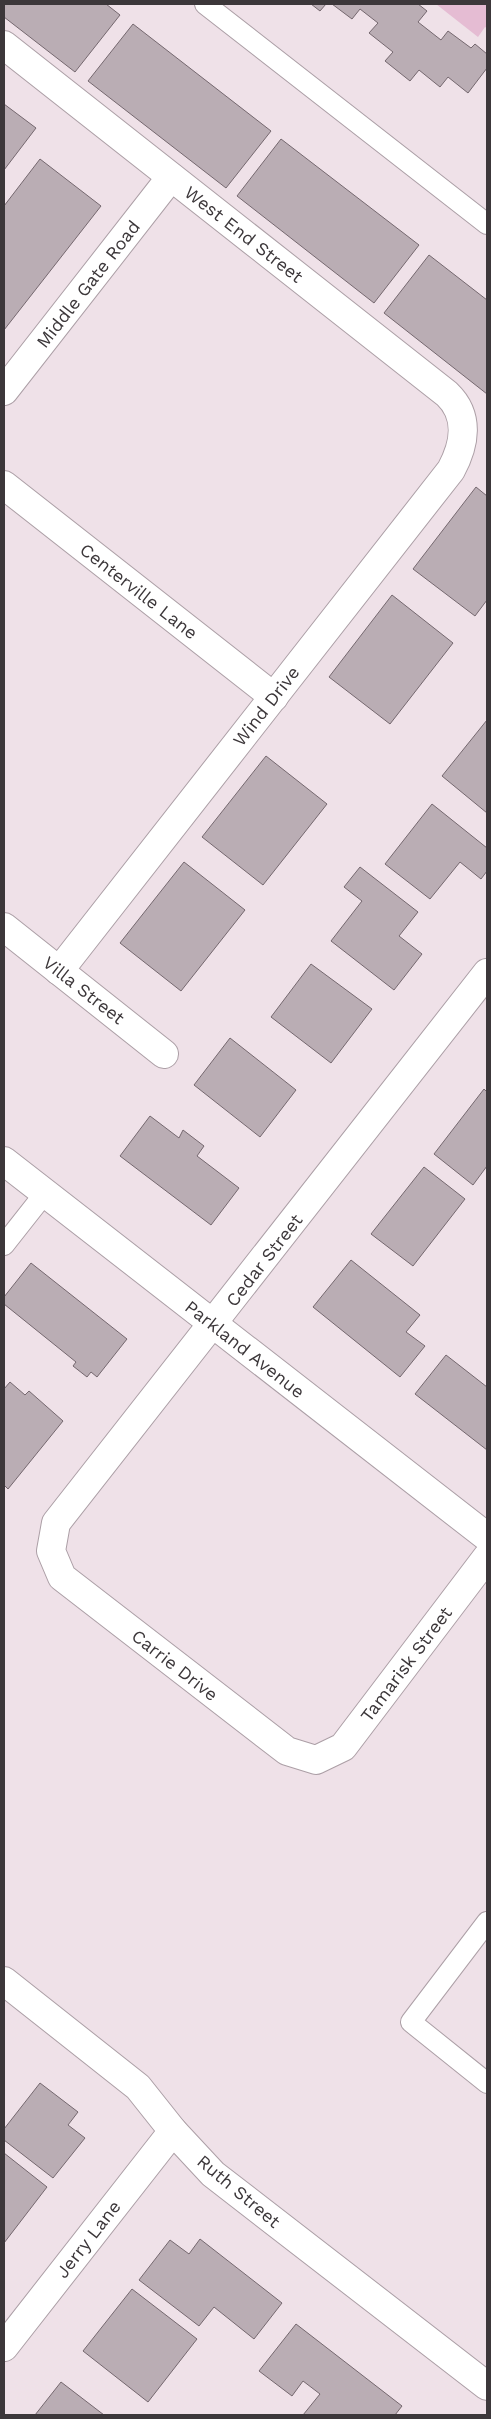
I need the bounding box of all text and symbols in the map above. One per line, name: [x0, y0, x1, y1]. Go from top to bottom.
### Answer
street label: West End Street: [181, 181, 308, 287]
street label: Middle Gate Road: [32, 216, 144, 352]
street label: Centerville Lane: [76, 539, 202, 643]
street label: Wind Drive: [228, 662, 304, 750]
street label: Villa Street: [39, 952, 129, 1029]
street label: Cedar Street: [221, 1209, 307, 1310]
street label: Parkland Avenue: [181, 1296, 309, 1402]
street label: Tamarisk Street: [356, 1602, 456, 1726]
street label: Carrie Drive: [128, 1625, 222, 1705]
street label: Ruth Street: [193, 2150, 285, 2232]
street label: Jerry Lane: [51, 2196, 125, 2282]

